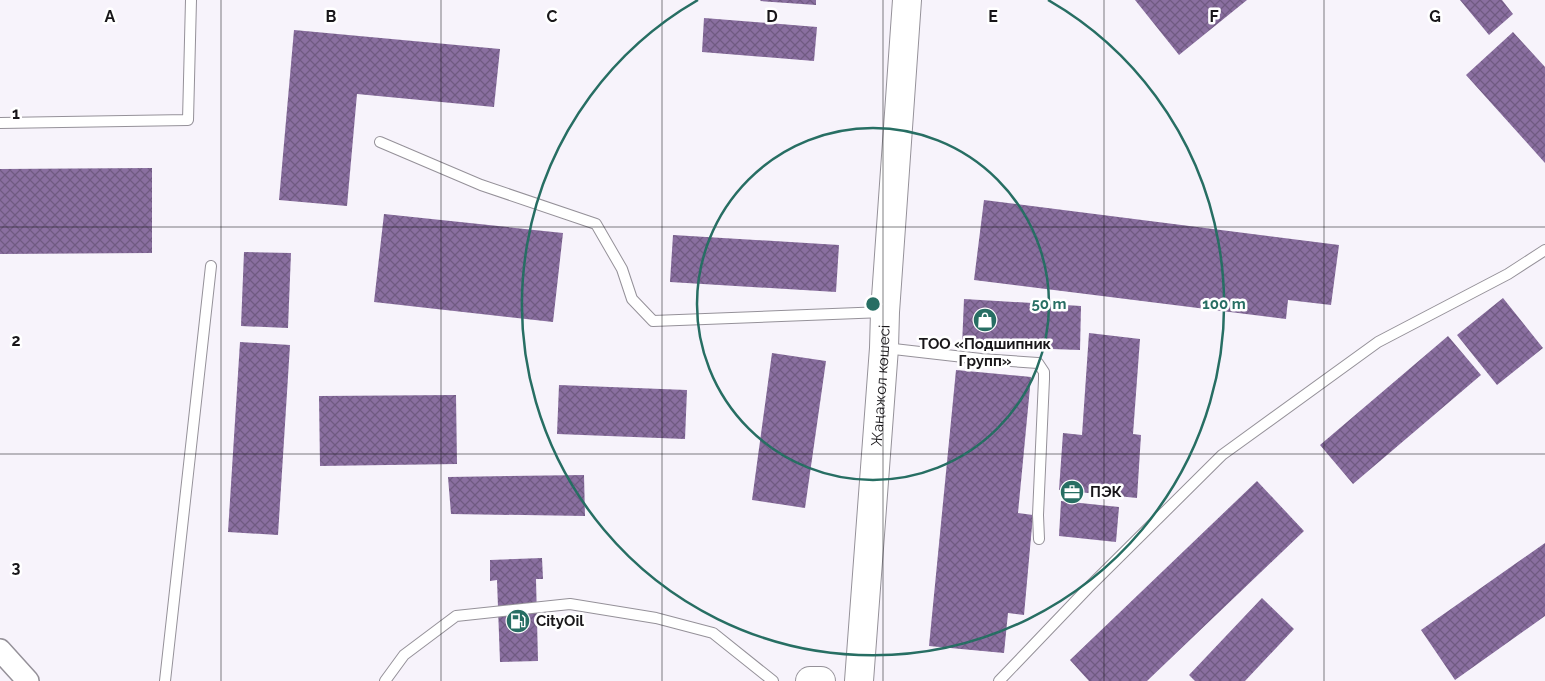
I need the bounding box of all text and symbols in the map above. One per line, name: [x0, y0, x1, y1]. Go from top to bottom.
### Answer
text: A: [105, 7, 116, 26]
text: B: [326, 7, 337, 26]
text: C: [547, 7, 558, 26]
text: D: [766, 7, 778, 26]
text: E: [988, 7, 998, 26]
text: F: [1209, 7, 1219, 26]
text: G: [1429, 7, 1441, 26]
text: 1: [12, 104, 20, 123]
centre of rings: [864, 295, 882, 313]
text: 50 m: [1031, 295, 1067, 313]
text: 100 m: [1202, 295, 1246, 313]
shop icon: ТОО «Подшипник Групп»: [972, 307, 998, 333]
street label: Жаңажол көшесі: [868, 325, 894, 447]
text: 2: [11, 331, 21, 350]
place label: ТОО «Подшипник Групп»: [919, 335, 1052, 370]
office icon: ПЭК: [1059, 479, 1085, 505]
place label: ПЭК: [1090, 483, 1123, 501]
text: 3: [12, 558, 21, 577]
fuel station icon: CityOil: [505, 608, 531, 634]
place label: CityOil: [536, 612, 584, 630]

